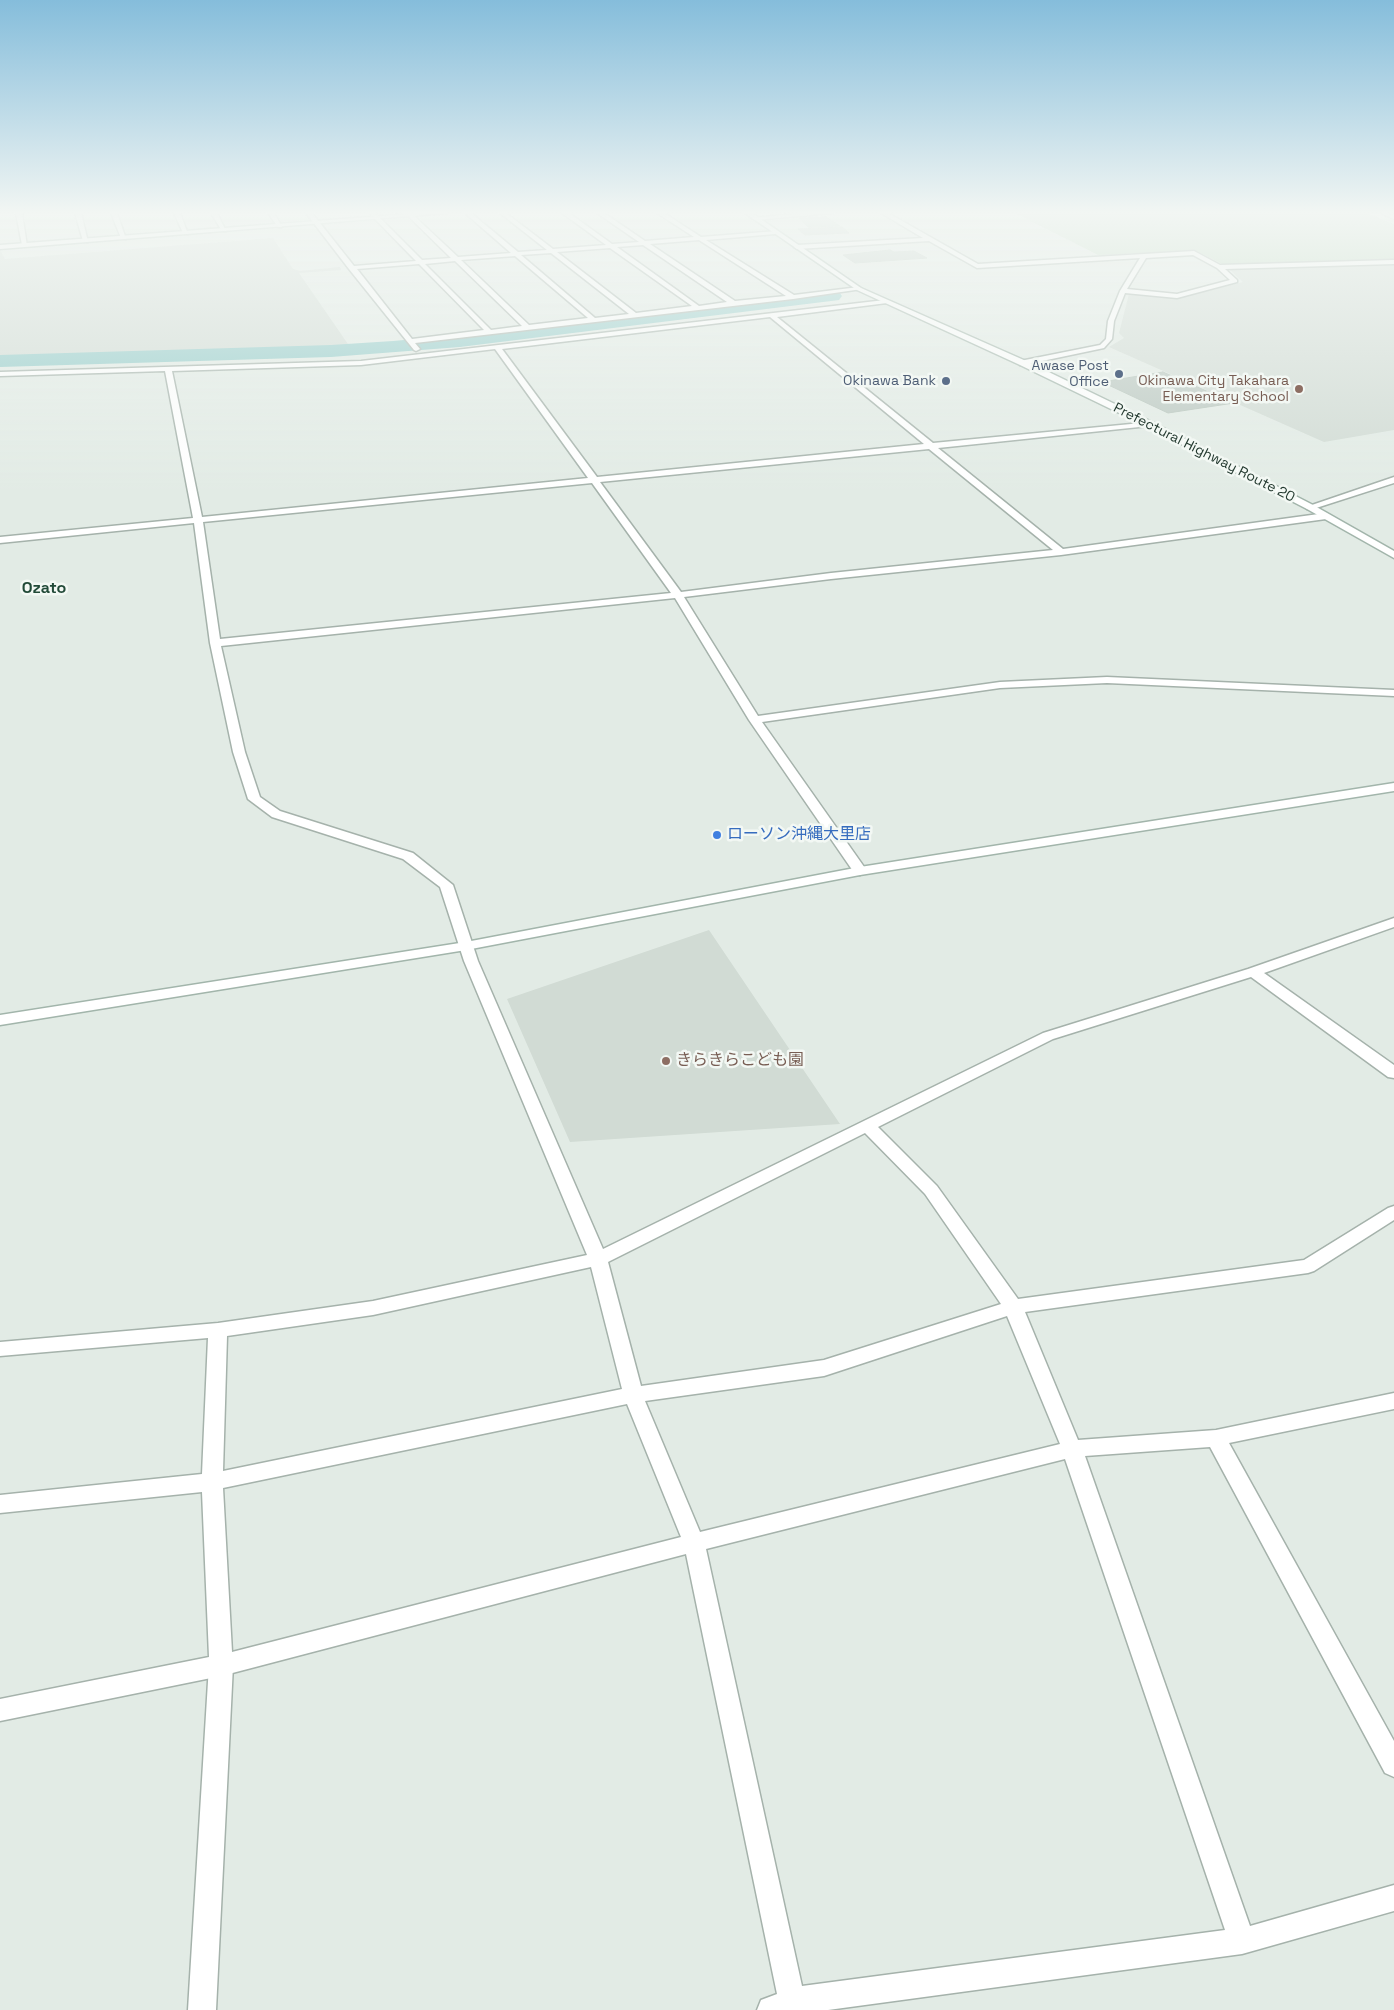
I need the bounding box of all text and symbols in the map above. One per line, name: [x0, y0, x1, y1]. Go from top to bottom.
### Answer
place label: Awase Post Office: [1031, 358, 1109, 391]
marker: Awase Post Office: [1113, 368, 1125, 380]
place label: Okinawa Bank: [843, 373, 936, 389]
place label: Okinawa City Takahara Elementary School: [1138, 373, 1289, 406]
marker: Okinawa Bank: [940, 375, 952, 387]
marker: Okinawa City Takahara Elementary School: [1293, 383, 1305, 395]
street label: Prefectural Highway Route 20: [1110, 400, 1298, 506]
district label: Ozato: [22, 579, 66, 599]
place label: ローソン沖縄大里店: [727, 825, 871, 845]
marker: ローソン沖縄大里店: [711, 829, 723, 841]
place label: きらきらこども園: [676, 1051, 804, 1071]
marker: きらきらこども園: [660, 1055, 672, 1067]

